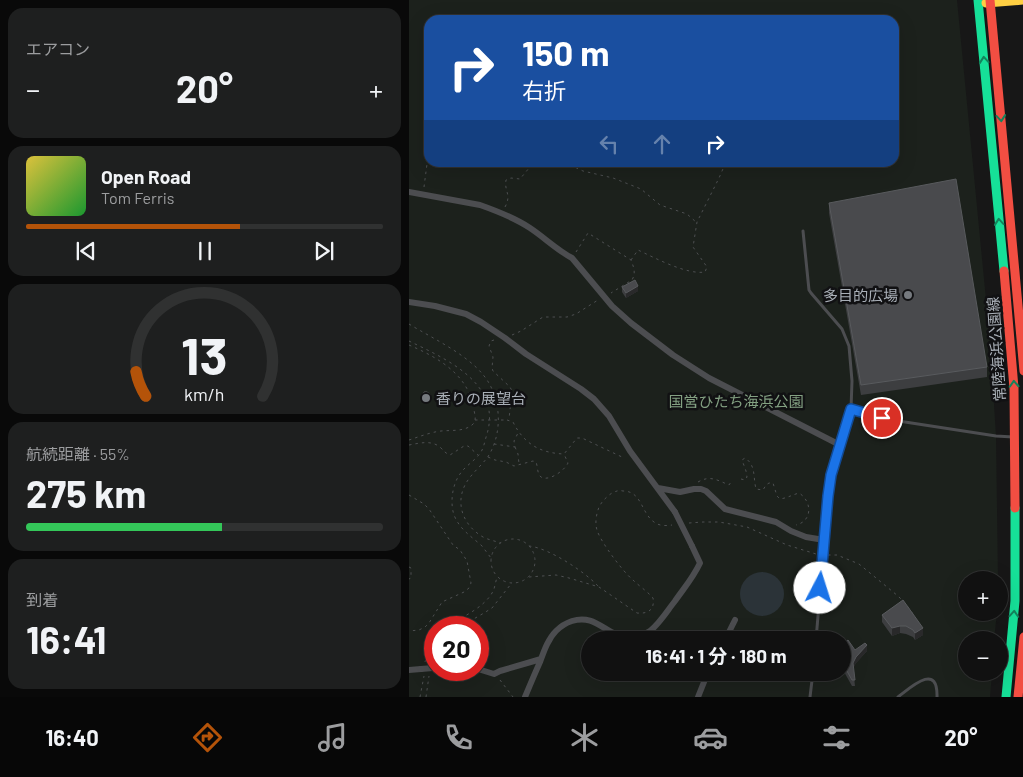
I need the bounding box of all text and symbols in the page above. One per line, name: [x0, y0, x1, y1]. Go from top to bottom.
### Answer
text: 150 m: [522, 31, 609, 73]
icon: right: [439, 35, 504, 100]
text: エアコン: [26, 39, 90, 58]
one-way arrow: [979, 56, 990, 64]
text: 20°: [176, 65, 233, 111]
text: −: [26, 72, 40, 106]
text: +: [369, 72, 383, 106]
text: 右折: [522, 77, 566, 103]
one-way arrow: [995, 115, 1006, 123]
icon: left: [595, 130, 623, 158]
icon: ahead: [648, 130, 676, 158]
icon: right: [701, 130, 729, 158]
text: Open Road: [101, 165, 191, 188]
text: Tom Ferris: [101, 188, 175, 207]
one-way arrow: [994, 218, 1005, 226]
icon: previous: [72, 237, 100, 265]
icon: pause: [191, 237, 219, 265]
icon: next: [310, 237, 338, 265]
place label: 多目的広場: [823, 286, 898, 304]
marker: 多目的広場: [902, 289, 914, 301]
street label: 常陸海浜公園線: [983, 296, 1009, 402]
text: 13: [181, 323, 228, 385]
one-way arrow: [1008, 380, 1019, 388]
text: km/h: [184, 383, 225, 405]
place label: 香りの展望台: [436, 389, 526, 407]
marker: 香りの展望台: [420, 392, 432, 404]
park label: 国営ひたち海浜公園: [668, 392, 804, 410]
pin: [861, 397, 903, 439]
icon: arrive: [868, 404, 896, 432]
text: 航続距離 · 55%: [26, 444, 130, 463]
text: 275 km: [26, 470, 146, 516]
position arrow: [793, 561, 845, 613]
map controls: [958, 571, 1008, 681]
button: +: [958, 571, 1008, 621]
text: 到着: [26, 590, 58, 609]
one-way arrow: [1008, 609, 1019, 617]
text: 16:41: [26, 616, 106, 662]
speed limit sign: 20: [424, 616, 489, 681]
button: −: [958, 631, 1008, 681]
text: 16:41 · 1 分 · 180 m: [645, 644, 787, 667]
icon: directions: [190, 720, 225, 755]
icon: music: [315, 720, 350, 755]
icon: phone: [441, 720, 476, 755]
icon: climate: [567, 720, 602, 755]
icon: car: [693, 720, 728, 755]
icon: filters: [819, 720, 854, 755]
text: 16:40: [45, 724, 99, 750]
text: 20°: [944, 724, 978, 750]

